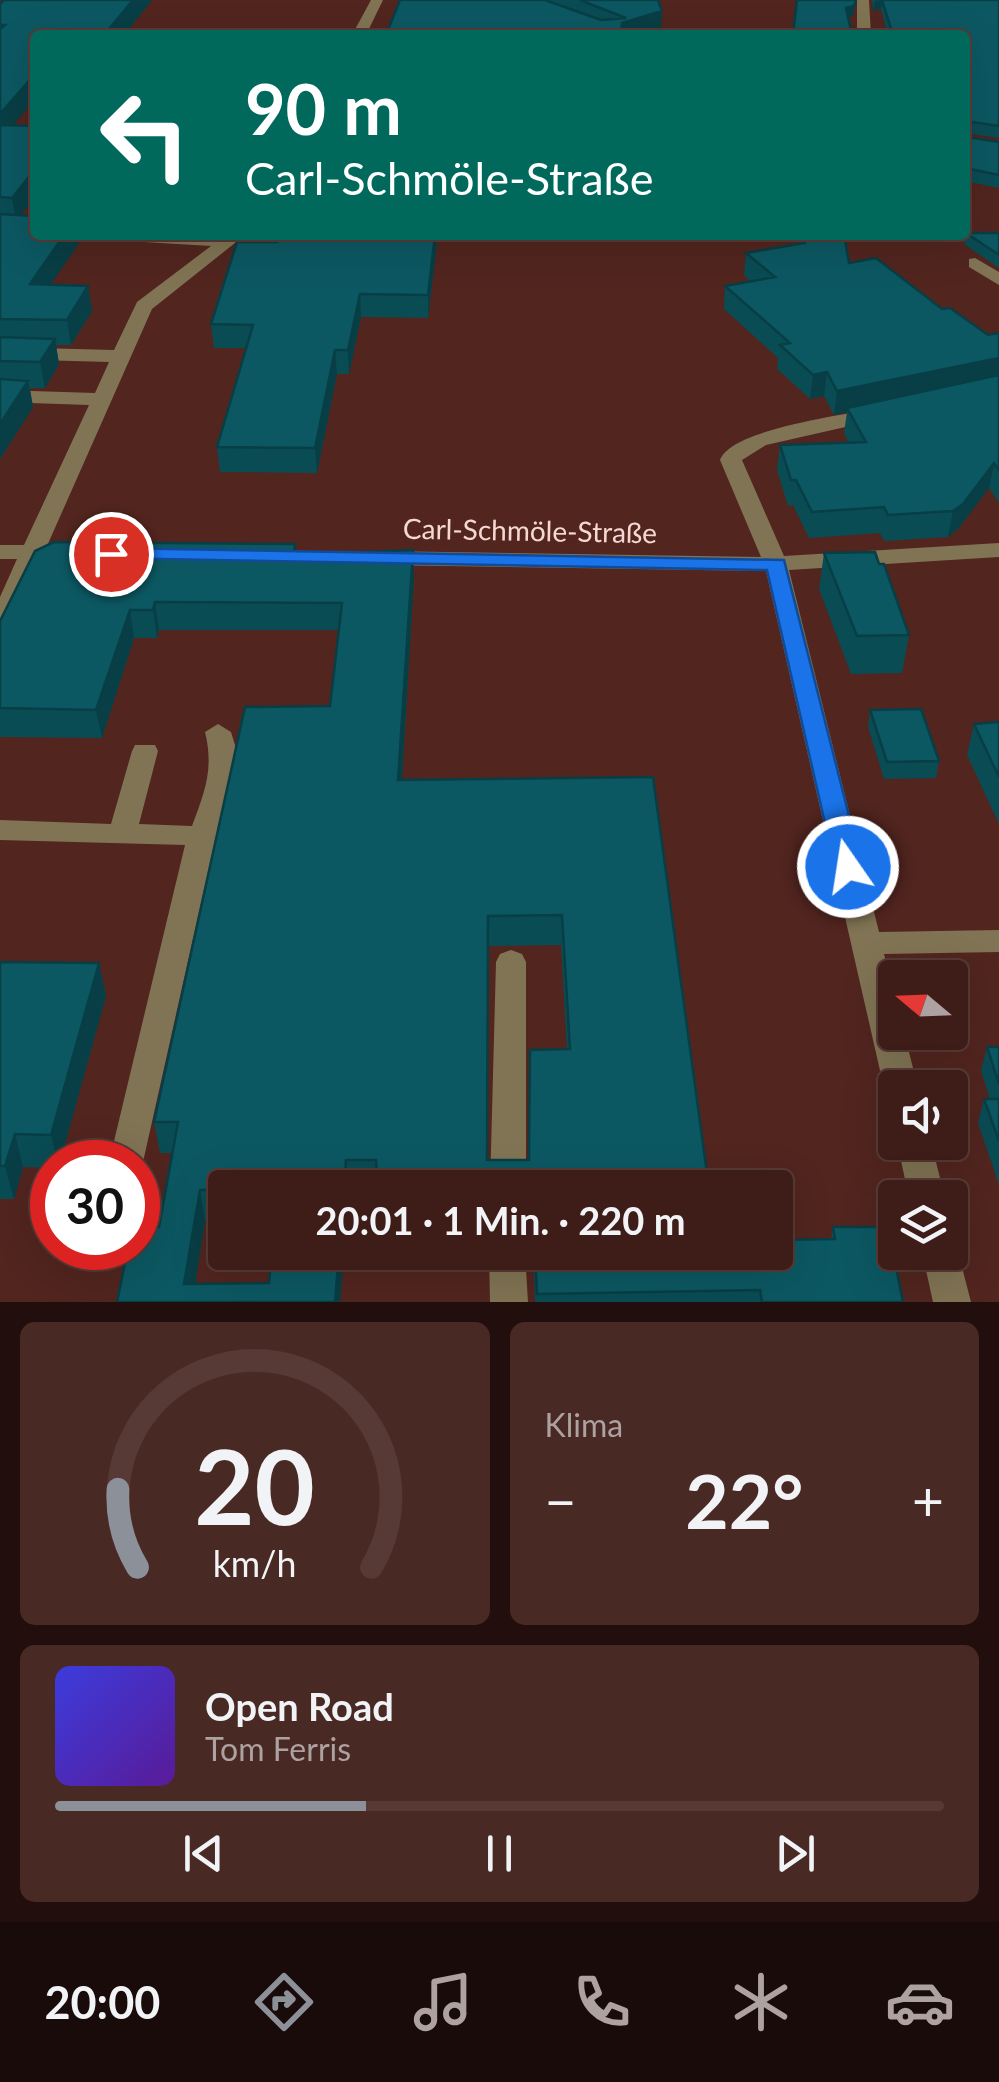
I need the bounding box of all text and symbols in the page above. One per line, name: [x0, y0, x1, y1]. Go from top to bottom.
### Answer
text: 90 m: [245, 66, 402, 150]
icon: left: [80, 70, 210, 200]
text: Carl-Schmöle-Straße: [245, 151, 653, 205]
street label: Carl-Schmöle-Straße: [403, 511, 657, 549]
pin: [69, 512, 154, 597]
icon: arrive: [84, 527, 139, 582]
position arrow: [796, 815, 900, 919]
north arrow: [878, 960, 968, 1050]
map controls: [878, 960, 968, 1270]
button: sound: [878, 1070, 968, 1160]
speed limit sign: 30: [30, 1140, 160, 1270]
button: layers: [878, 1180, 968, 1270]
text: 20:01 · 1 Min. · 220 m: [316, 1197, 685, 1243]
text: Klima: [545, 1405, 623, 1444]
text: 20: [194, 1422, 315, 1547]
text: 22°: [685, 1455, 803, 1545]
text: −: [545, 1467, 576, 1533]
text: +: [912, 1467, 944, 1533]
text: km/h: [213, 1542, 297, 1585]
text: Open Road: [205, 1683, 394, 1729]
text: Tom Ferris: [205, 1729, 351, 1768]
icon: previous: [176, 1826, 231, 1881]
icon: pause: [472, 1826, 527, 1881]
icon: next: [768, 1826, 823, 1881]
icon: directions: [249, 1967, 319, 2037]
icon: music: [408, 1967, 478, 2037]
icon: phone: [567, 1967, 637, 2037]
icon: climate: [726, 1967, 796, 2037]
icon: car: [885, 1967, 955, 2037]
text: 20:00: [44, 1975, 160, 2029]

